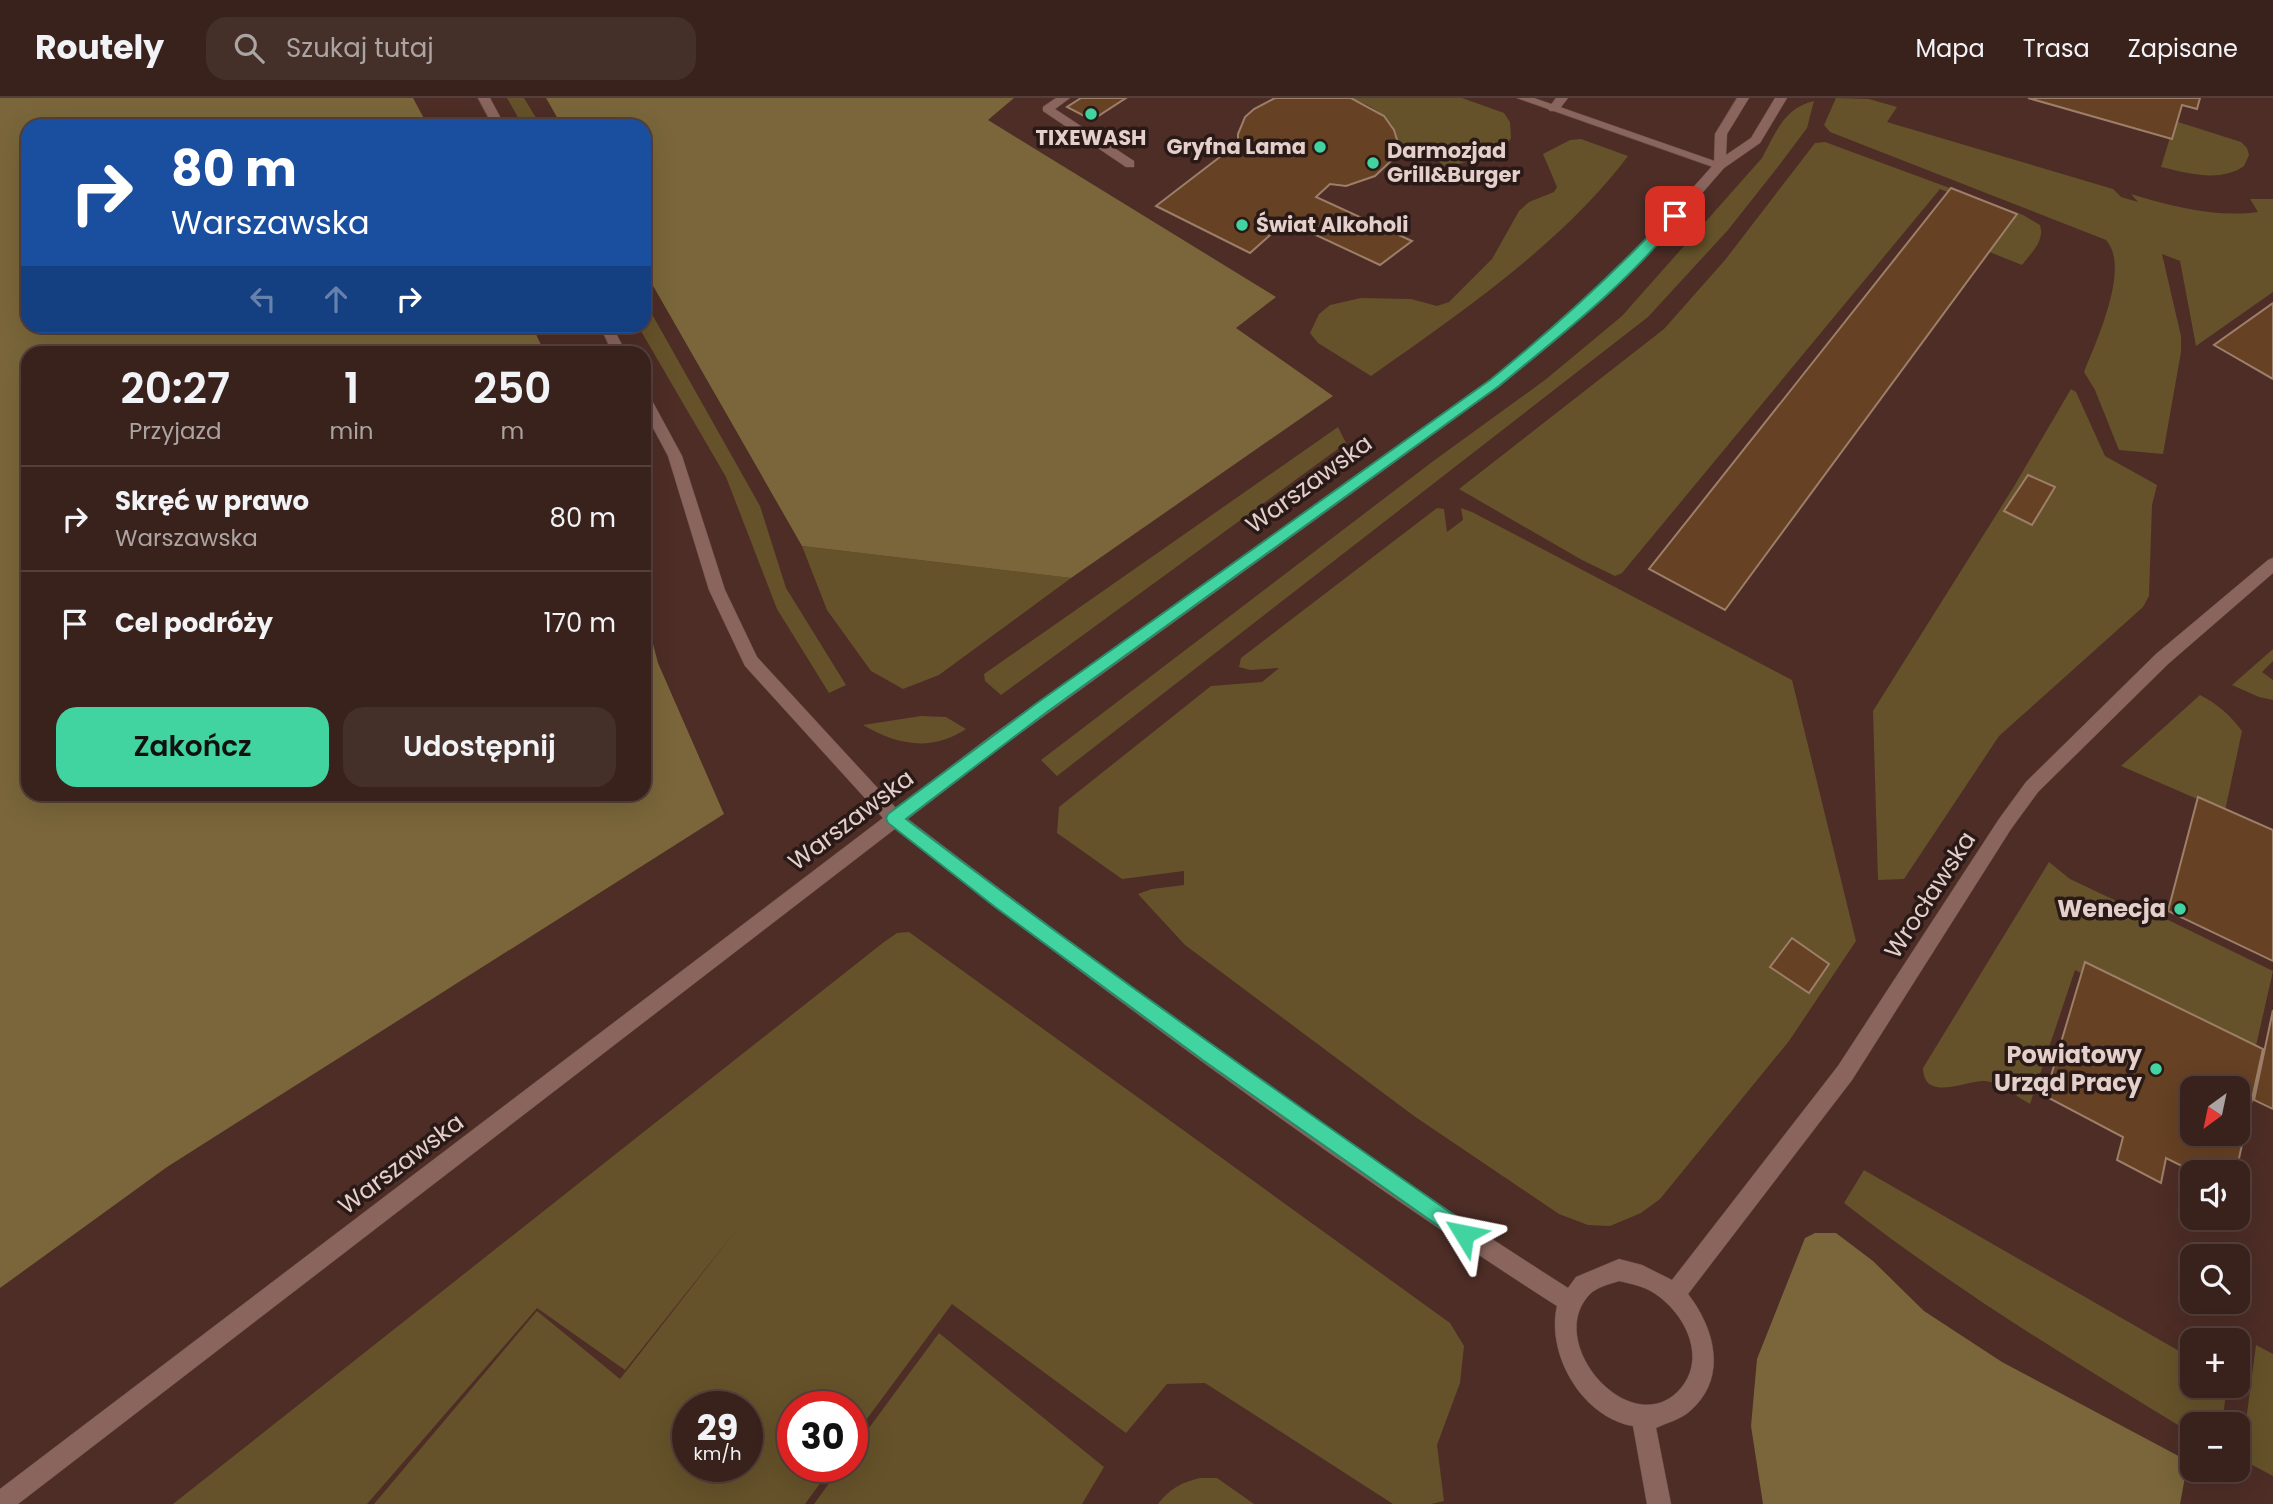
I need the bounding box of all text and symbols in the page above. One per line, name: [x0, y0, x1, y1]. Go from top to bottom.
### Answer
search box: [206, 17, 696, 80]
text: Routely: [35, 24, 164, 71]
icon: search: [230, 29, 268, 67]
text: Szukaj tutaj: [286, 30, 434, 66]
text: Mapa: [1915, 32, 1985, 65]
text: Trasa: [2023, 32, 2090, 65]
text: Zapisane: [2128, 32, 2238, 65]
marker: TIXEWASH: [1083, 106, 1099, 122]
place label: TIXEWASH: [1036, 123, 1146, 152]
place label: Gryfna Lama: [1167, 132, 1306, 161]
text: 80 m: [171, 135, 297, 203]
place label: Darmozjad Grill&Burger: [1387, 136, 1521, 189]
marker: Gryfna Lama: [1312, 139, 1328, 155]
icon: right: [56, 147, 147, 238]
marker: Darmozjad Grill&Burger: [1365, 155, 1381, 171]
pin: [1645, 186, 1705, 246]
icon: arrive: [1656, 197, 1694, 235]
text: Warszawska: [171, 200, 370, 245]
place label: Świat Alkoholi: [1256, 210, 1408, 239]
marker: Świat Alkoholi: [1234, 217, 1250, 233]
icon: left: [244, 280, 282, 318]
icon: ahead: [317, 280, 355, 318]
icon: right: [390, 280, 428, 318]
text: 20:27: [121, 359, 230, 418]
text: 1: [344, 359, 359, 418]
text: 250: [473, 359, 551, 418]
text: Przyjazd: [129, 415, 222, 447]
text: min: [330, 415, 374, 447]
text: m: [500, 415, 524, 447]
street label: Warszawska: [1239, 426, 1379, 541]
text: Skręć w prawo: [115, 483, 309, 519]
icon: right: [56, 500, 94, 538]
text: 80 m: [550, 500, 616, 536]
text: Warszawska: [115, 522, 258, 554]
icon: arrive: [56, 605, 94, 643]
text: Cel podróży: [115, 605, 273, 641]
text: 170 m: [543, 605, 616, 641]
button: Zakończ: [56, 707, 329, 787]
button: Udostępnij: [343, 707, 616, 787]
street label: Warszawska: [781, 762, 920, 878]
street label: Wrocławska: [1876, 825, 1983, 965]
place label: Wenecja: [2057, 892, 2166, 925]
marker: Wenecja: [2172, 901, 2188, 917]
place label: Powiatowy Urząd Pracy: [1994, 1038, 2143, 1099]
marker: Powiatowy Urząd Pracy: [2148, 1061, 2164, 1077]
north arrow: [2180, 1076, 2250, 1146]
map controls: [2180, 1076, 2250, 1482]
street label: Warszawska: [331, 1106, 470, 1222]
button: sound: [2180, 1160, 2250, 1230]
position arrow: [1427, 1197, 1501, 1271]
button: search: [2180, 1244, 2250, 1314]
button: +: [2180, 1328, 2250, 1398]
speed limit sign: 30: [777, 1391, 868, 1482]
text: 29: [697, 1403, 738, 1452]
button: −: [2180, 1412, 2250, 1482]
text: km/h: [694, 1441, 741, 1466]

